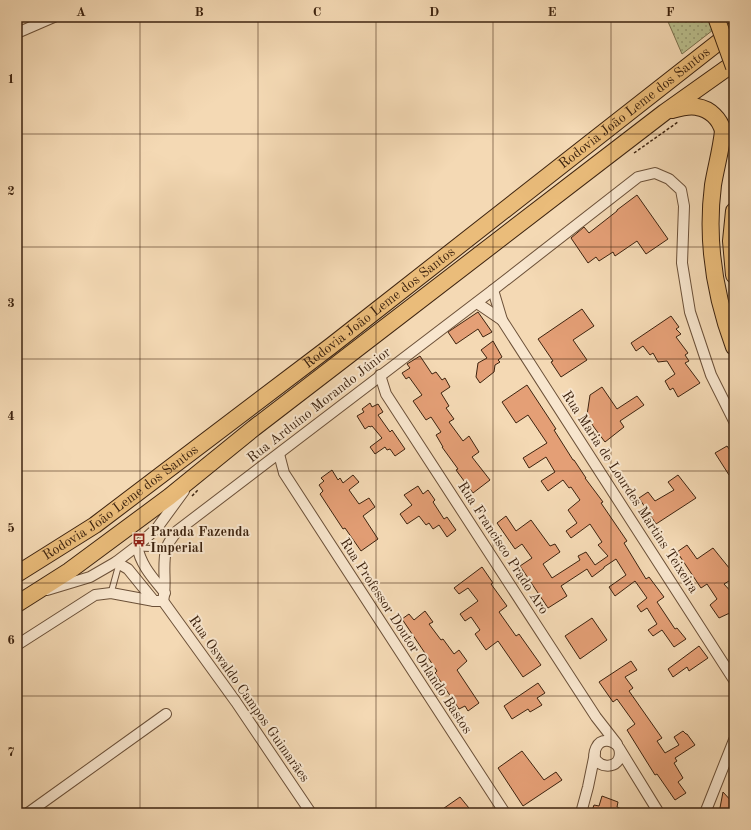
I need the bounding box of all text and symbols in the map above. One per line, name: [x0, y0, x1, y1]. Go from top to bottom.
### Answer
text: A: [76, 6, 86, 19]
text: B: [194, 6, 204, 19]
text: C: [313, 6, 321, 19]
text: D: [429, 6, 439, 19]
text: E: [548, 6, 557, 19]
text: F: [666, 6, 675, 19]
street label: Rodovia João Leme dos Santos: [556, 45, 713, 171]
text: 1: [7, 73, 15, 86]
text: 2: [7, 185, 15, 198]
street label: Rodovia João Leme dos Santos: [301, 245, 458, 371]
text: 3: [7, 297, 15, 310]
street label: Rua Arduíno Morando Júnior: [245, 345, 394, 465]
street label: Rua Maria de Lourdes Martins Teixeira: [559, 388, 701, 596]
text: 4: [7, 410, 15, 423]
street label: Rodovia João Leme dos Santos: [40, 442, 201, 563]
street label: Rua Francisco Prado Aro: [455, 479, 551, 617]
text: 5: [7, 522, 15, 535]
place label: Parada Fazenda Imperial: [150, 525, 250, 555]
bus stop icon: Parada Fazenda Imperial: [131, 532, 147, 548]
street label: Rua Professor Doutor Orlando Bastos: [338, 536, 474, 736]
street label: Rua Oswaldo Campos Guimarães: [186, 613, 312, 785]
text: 6: [7, 634, 15, 647]
text: 7: [7, 746, 15, 759]

